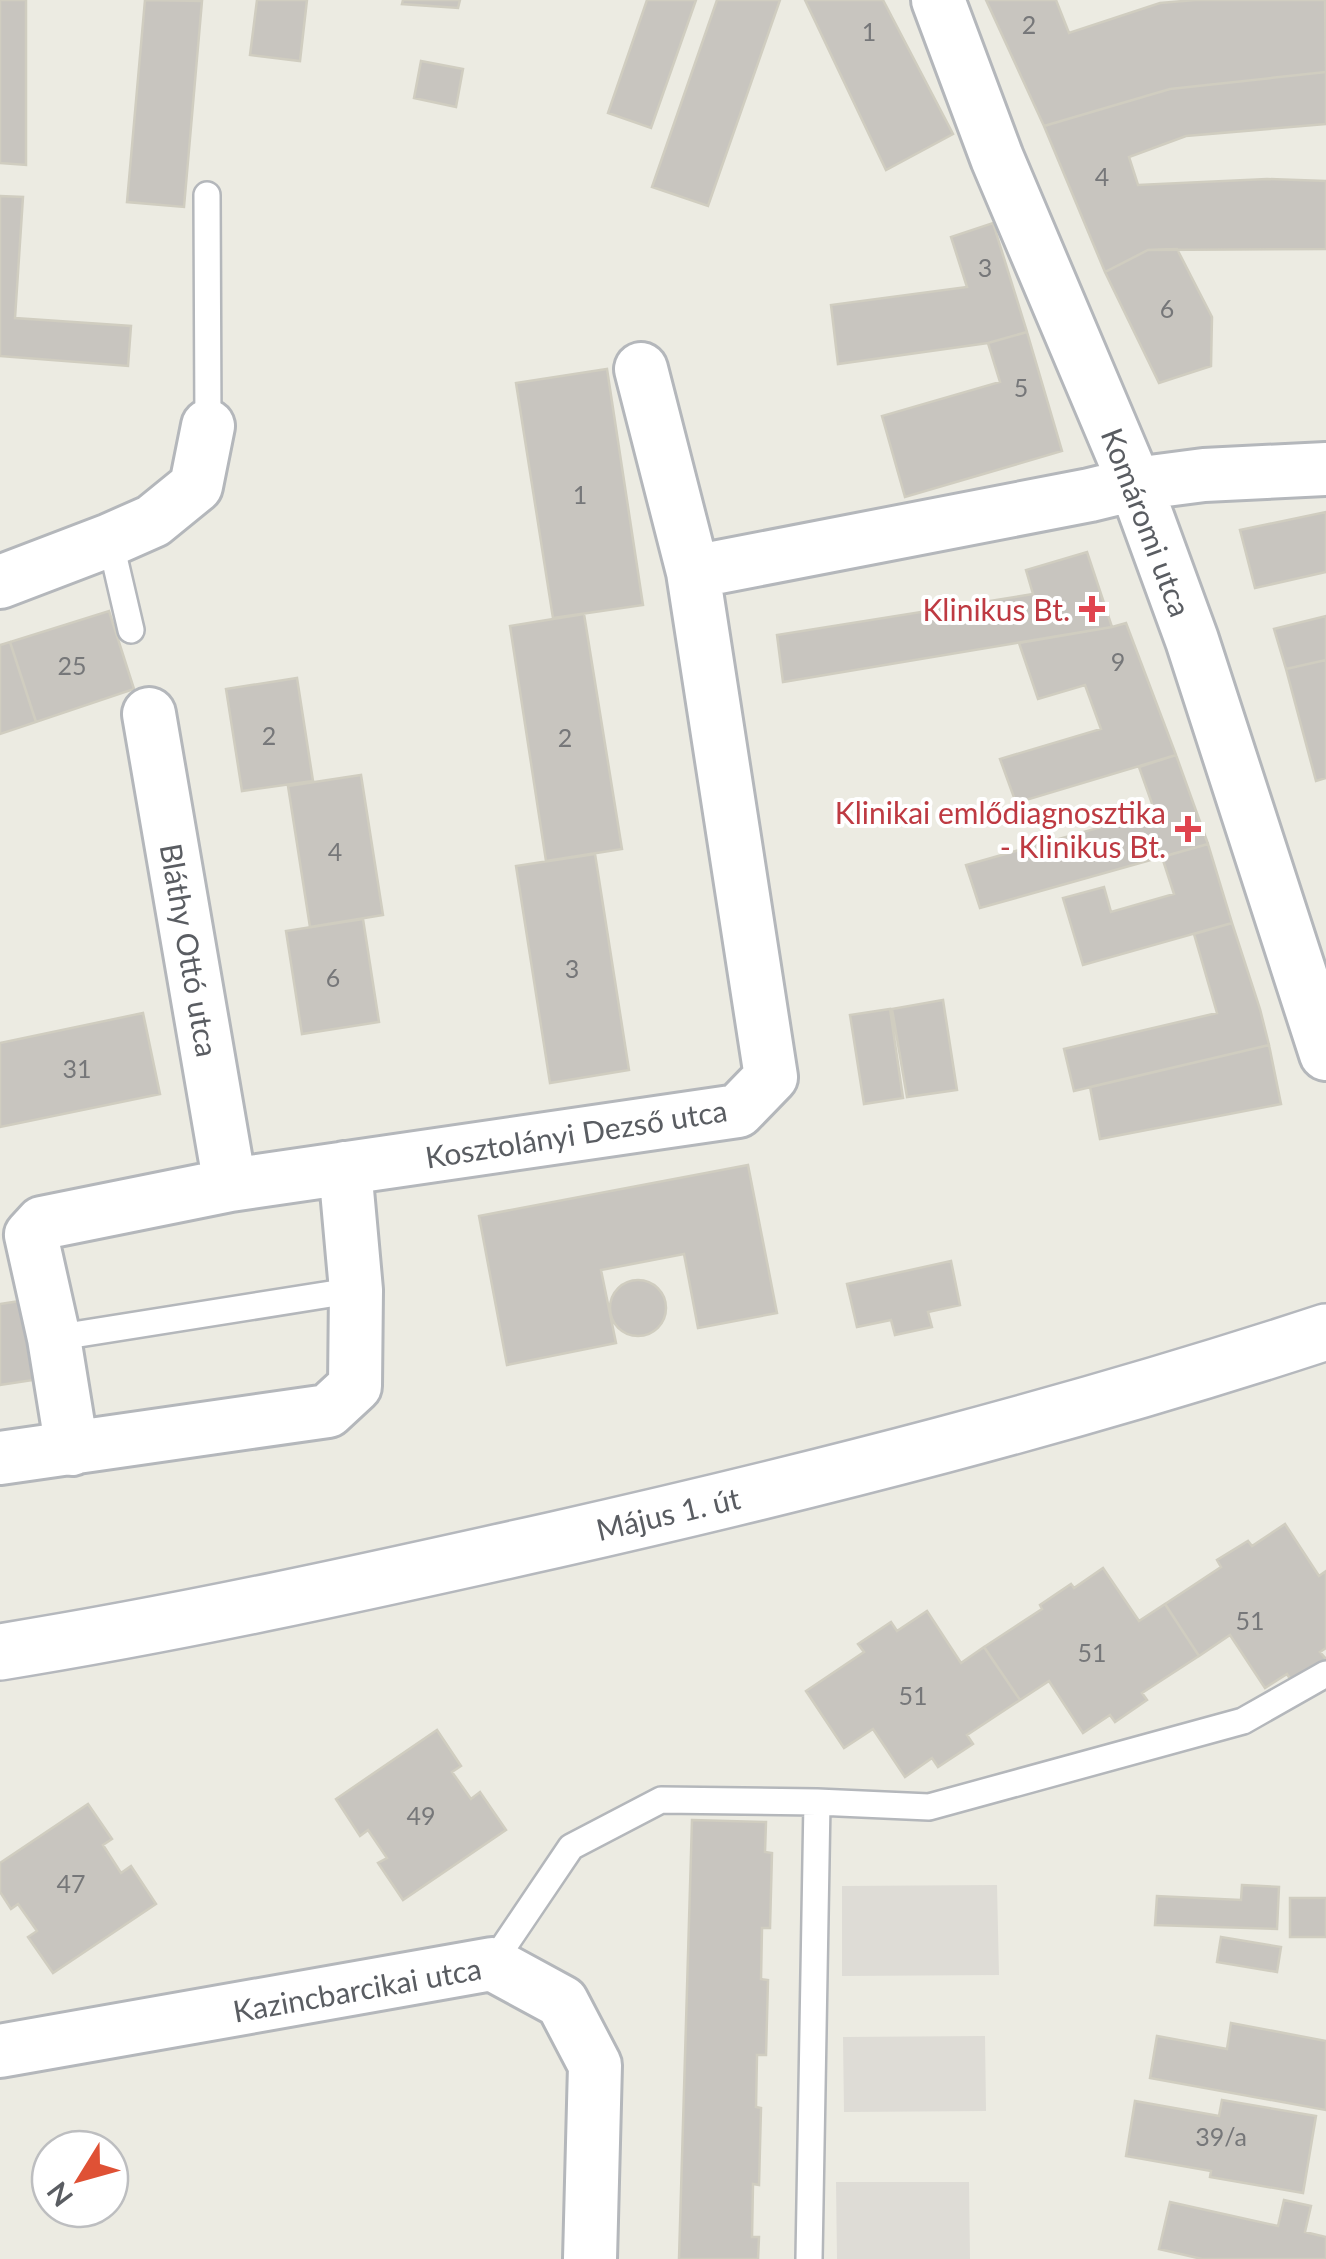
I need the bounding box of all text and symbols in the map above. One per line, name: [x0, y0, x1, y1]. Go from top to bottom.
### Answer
house number: 2: [1022, 9, 1036, 39]
house number: 1: [862, 16, 876, 46]
house number: 4: [1095, 161, 1109, 191]
house number: 3: [978, 252, 992, 282]
house number: 6: [1160, 293, 1174, 323]
house number: 5: [1014, 372, 1028, 402]
street label: Komáromi utca: [1095, 423, 1199, 621]
house number: 1: [573, 479, 587, 509]
place label: Klinikus Bt.: [922, 591, 1070, 627]
marker: Klinikus Bt.: [1079, 596, 1105, 622]
house number: 9: [1111, 646, 1125, 676]
house number: 25: [57, 650, 87, 680]
house number: 2: [262, 720, 276, 750]
house number: 2: [558, 722, 572, 752]
place label: Klinikai emlődiagnosztika - Klinikus Bt.: [835, 794, 1166, 864]
marker: Klinikai emlődiagnosztika - Klinikus Bt.: [1175, 816, 1201, 842]
house number: 4: [328, 836, 342, 866]
street label: Bláthy Ottó utca: [154, 840, 226, 1060]
house number: 3: [565, 953, 579, 983]
house number: 6: [326, 962, 340, 992]
house number: 31: [62, 1053, 92, 1083]
street label: Kosztolányi Dezső utca: [423, 1091, 729, 1175]
street label: Május 1. út: [593, 1479, 744, 1547]
house number: 51: [1235, 1605, 1265, 1635]
house number: 51: [1077, 1637, 1107, 1667]
house number: 51: [898, 1680, 928, 1710]
house number: 49: [406, 1800, 436, 1830]
house number: 47: [56, 1868, 86, 1898]
street label: Kazincbarcikai utca: [230, 1949, 484, 2029]
house number: 39/a: [1195, 2121, 1247, 2151]
north arrow: [30, 2129, 130, 2229]
text: N: [39, 2176, 79, 2213]

